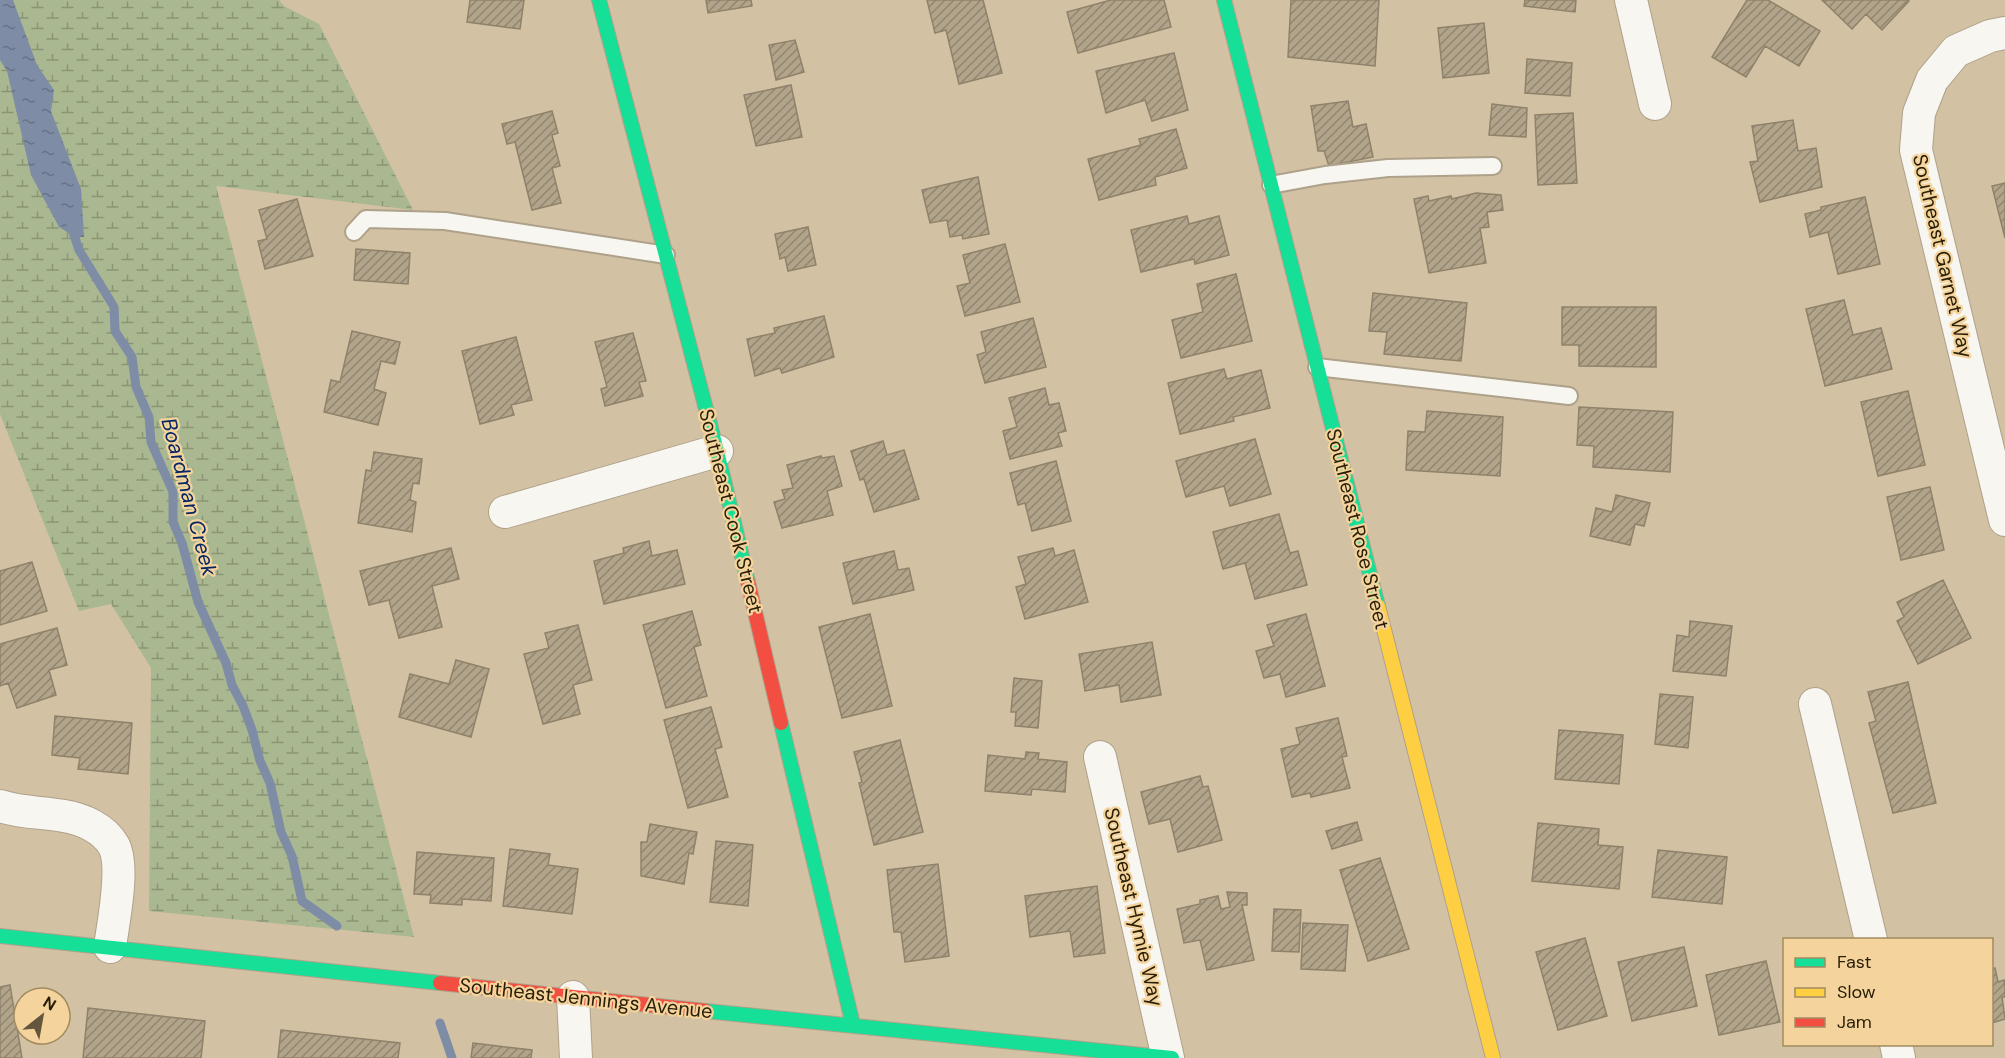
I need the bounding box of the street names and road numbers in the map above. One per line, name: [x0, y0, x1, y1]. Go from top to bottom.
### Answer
street label: Southeast Garnet Way: [1907, 152, 1979, 360]
street label: Southeast Cook Street: [693, 406, 769, 616]
street label: Southeast Rose Street: [1320, 426, 1396, 632]
street label: Southeast Hymie Way: [1098, 805, 1170, 1009]
street label: Southeast Jennings Avenue: [458, 972, 714, 1024]

